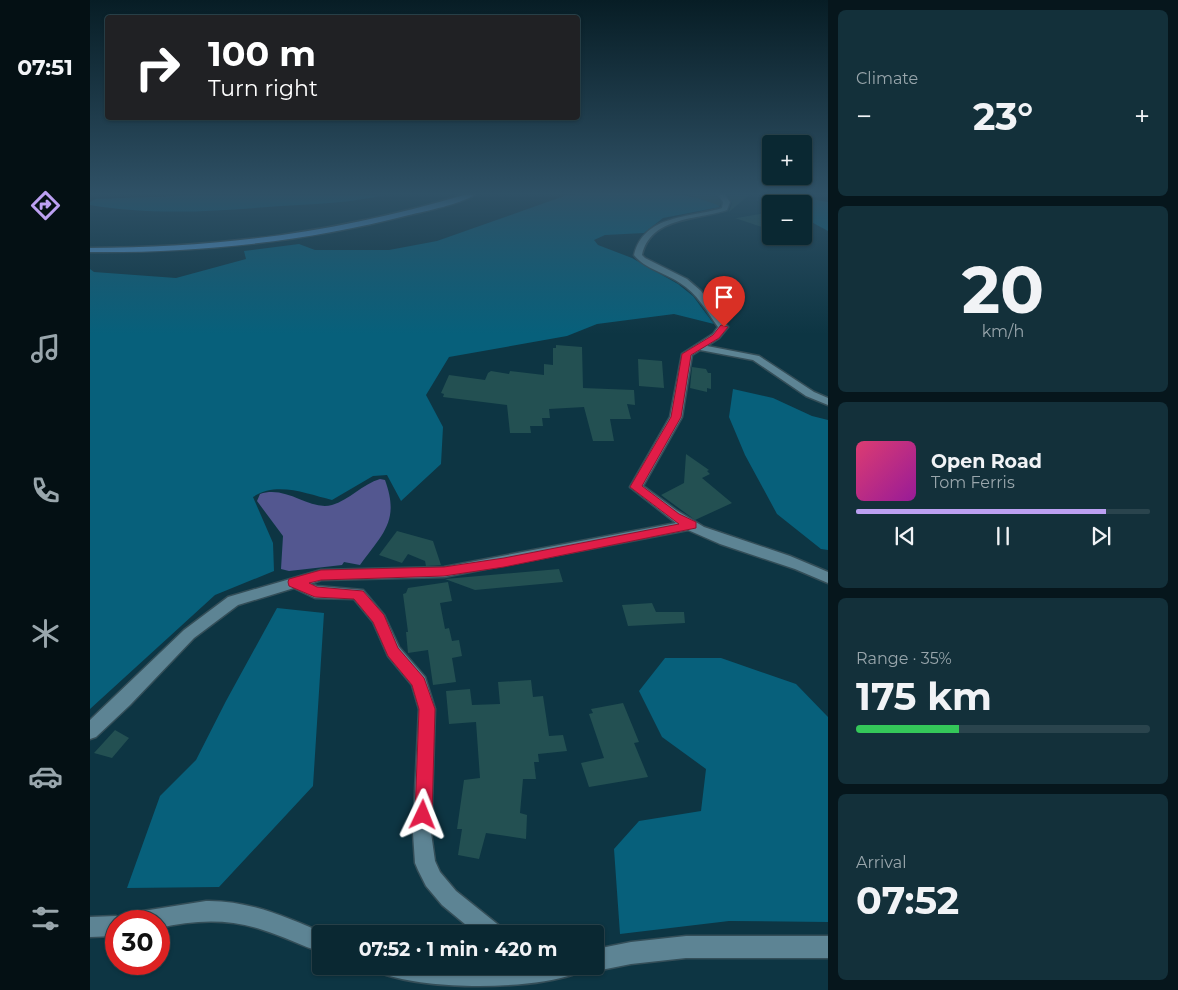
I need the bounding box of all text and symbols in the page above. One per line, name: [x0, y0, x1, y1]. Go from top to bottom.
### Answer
text: 100 m: [208, 32, 316, 75]
icon: right: [125, 35, 190, 100]
text: 07:51: [17, 54, 73, 81]
text: Climate: [856, 69, 918, 88]
text: Turn right: [208, 75, 318, 102]
text: 23°: [973, 93, 1033, 140]
text: −: [856, 99, 872, 133]
text: +: [1134, 99, 1150, 133]
map controls: [762, 135, 812, 245]
button: +: [762, 135, 812, 185]
icon: directions: [28, 188, 63, 223]
button: −: [762, 195, 812, 245]
text: 20: [962, 250, 1044, 329]
pin: [703, 276, 745, 327]
icon: arrive: [710, 283, 738, 311]
text: km/h: [982, 322, 1024, 341]
icon: music: [28, 331, 63, 366]
text: Open Road: [931, 450, 1042, 473]
icon: phone: [28, 473, 63, 508]
text: Tom Ferris: [931, 473, 1015, 492]
icon: previous: [891, 522, 919, 550]
icon: pause: [989, 522, 1017, 550]
icon: next: [1087, 522, 1115, 550]
icon: climate: [28, 616, 63, 651]
text: Range · 35%: [856, 649, 952, 668]
text: 175 km: [856, 673, 992, 720]
icon: car: [28, 759, 63, 794]
position arrow: [396, 788, 448, 840]
text: Arrival: [856, 853, 906, 872]
text: 07:52: [856, 877, 959, 924]
icon: filters: [28, 901, 63, 936]
speed limit sign: 30: [105, 910, 170, 975]
text: 07:52 · 1 min · 420 m: [359, 938, 557, 961]

